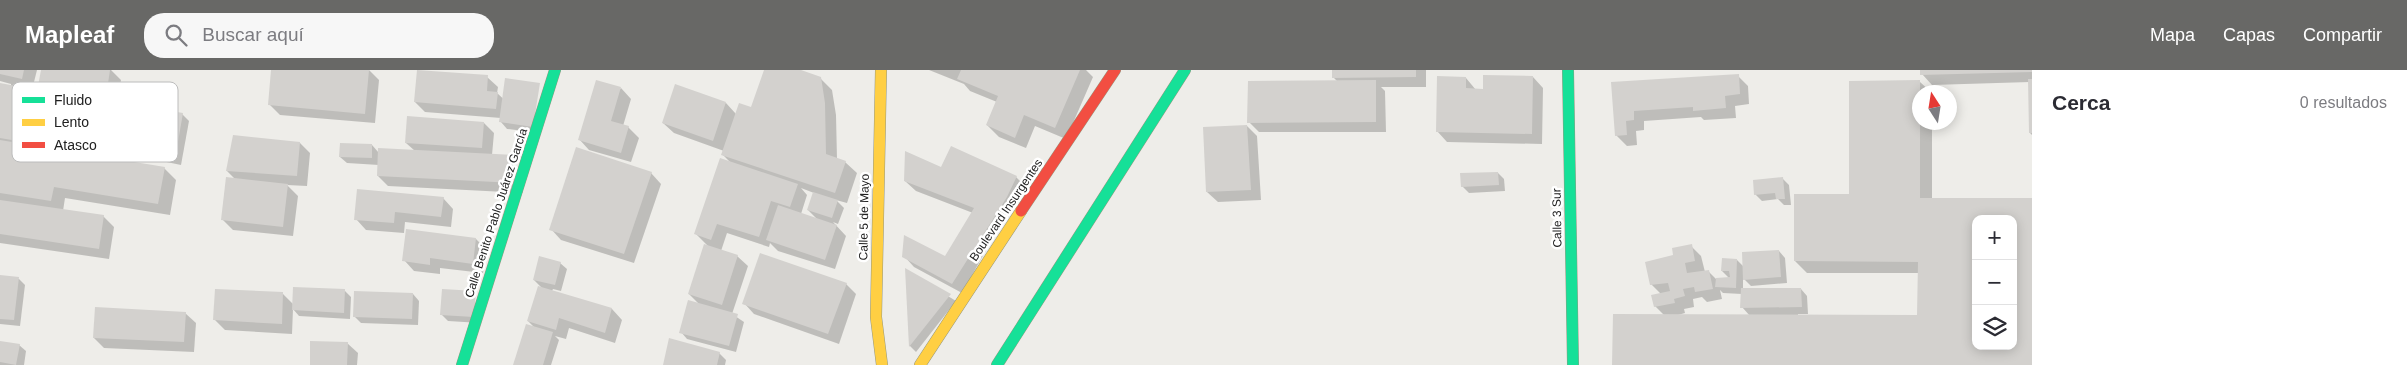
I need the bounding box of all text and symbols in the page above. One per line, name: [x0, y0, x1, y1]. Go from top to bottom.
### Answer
search box: [144, 13, 494, 58]
text: Mapleaf: [25, 21, 114, 48]
icon: search: [162, 21, 190, 49]
text: Buscar aquí: [202, 24, 304, 45]
text: Mapa: [2150, 25, 2195, 45]
text: Capas: [2223, 25, 2275, 45]
text: Compartir: [2303, 25, 2382, 45]
legend: [12, 82, 178, 162]
north arrow: [1912, 85, 1957, 130]
text: Cerca: [2052, 91, 2110, 114]
text: Fluido: [54, 92, 92, 108]
text: 0 resultados: [2300, 94, 2387, 111]
text: Lento: [54, 114, 89, 130]
street label: Calle Benito Pablo Juárez García: [462, 126, 530, 300]
text: Atasco: [54, 137, 97, 153]
street label: Boulevard Insurgentes: [967, 156, 1045, 264]
street label: Calle 5 de Mayo: [856, 173, 872, 260]
street label: Calle 3 Sur: [1549, 188, 1565, 248]
map controls: [1972, 215, 2017, 350]
button: +: [1972, 215, 2017, 260]
button: −: [1972, 260, 2017, 305]
button: layers: [1972, 305, 2017, 350]

